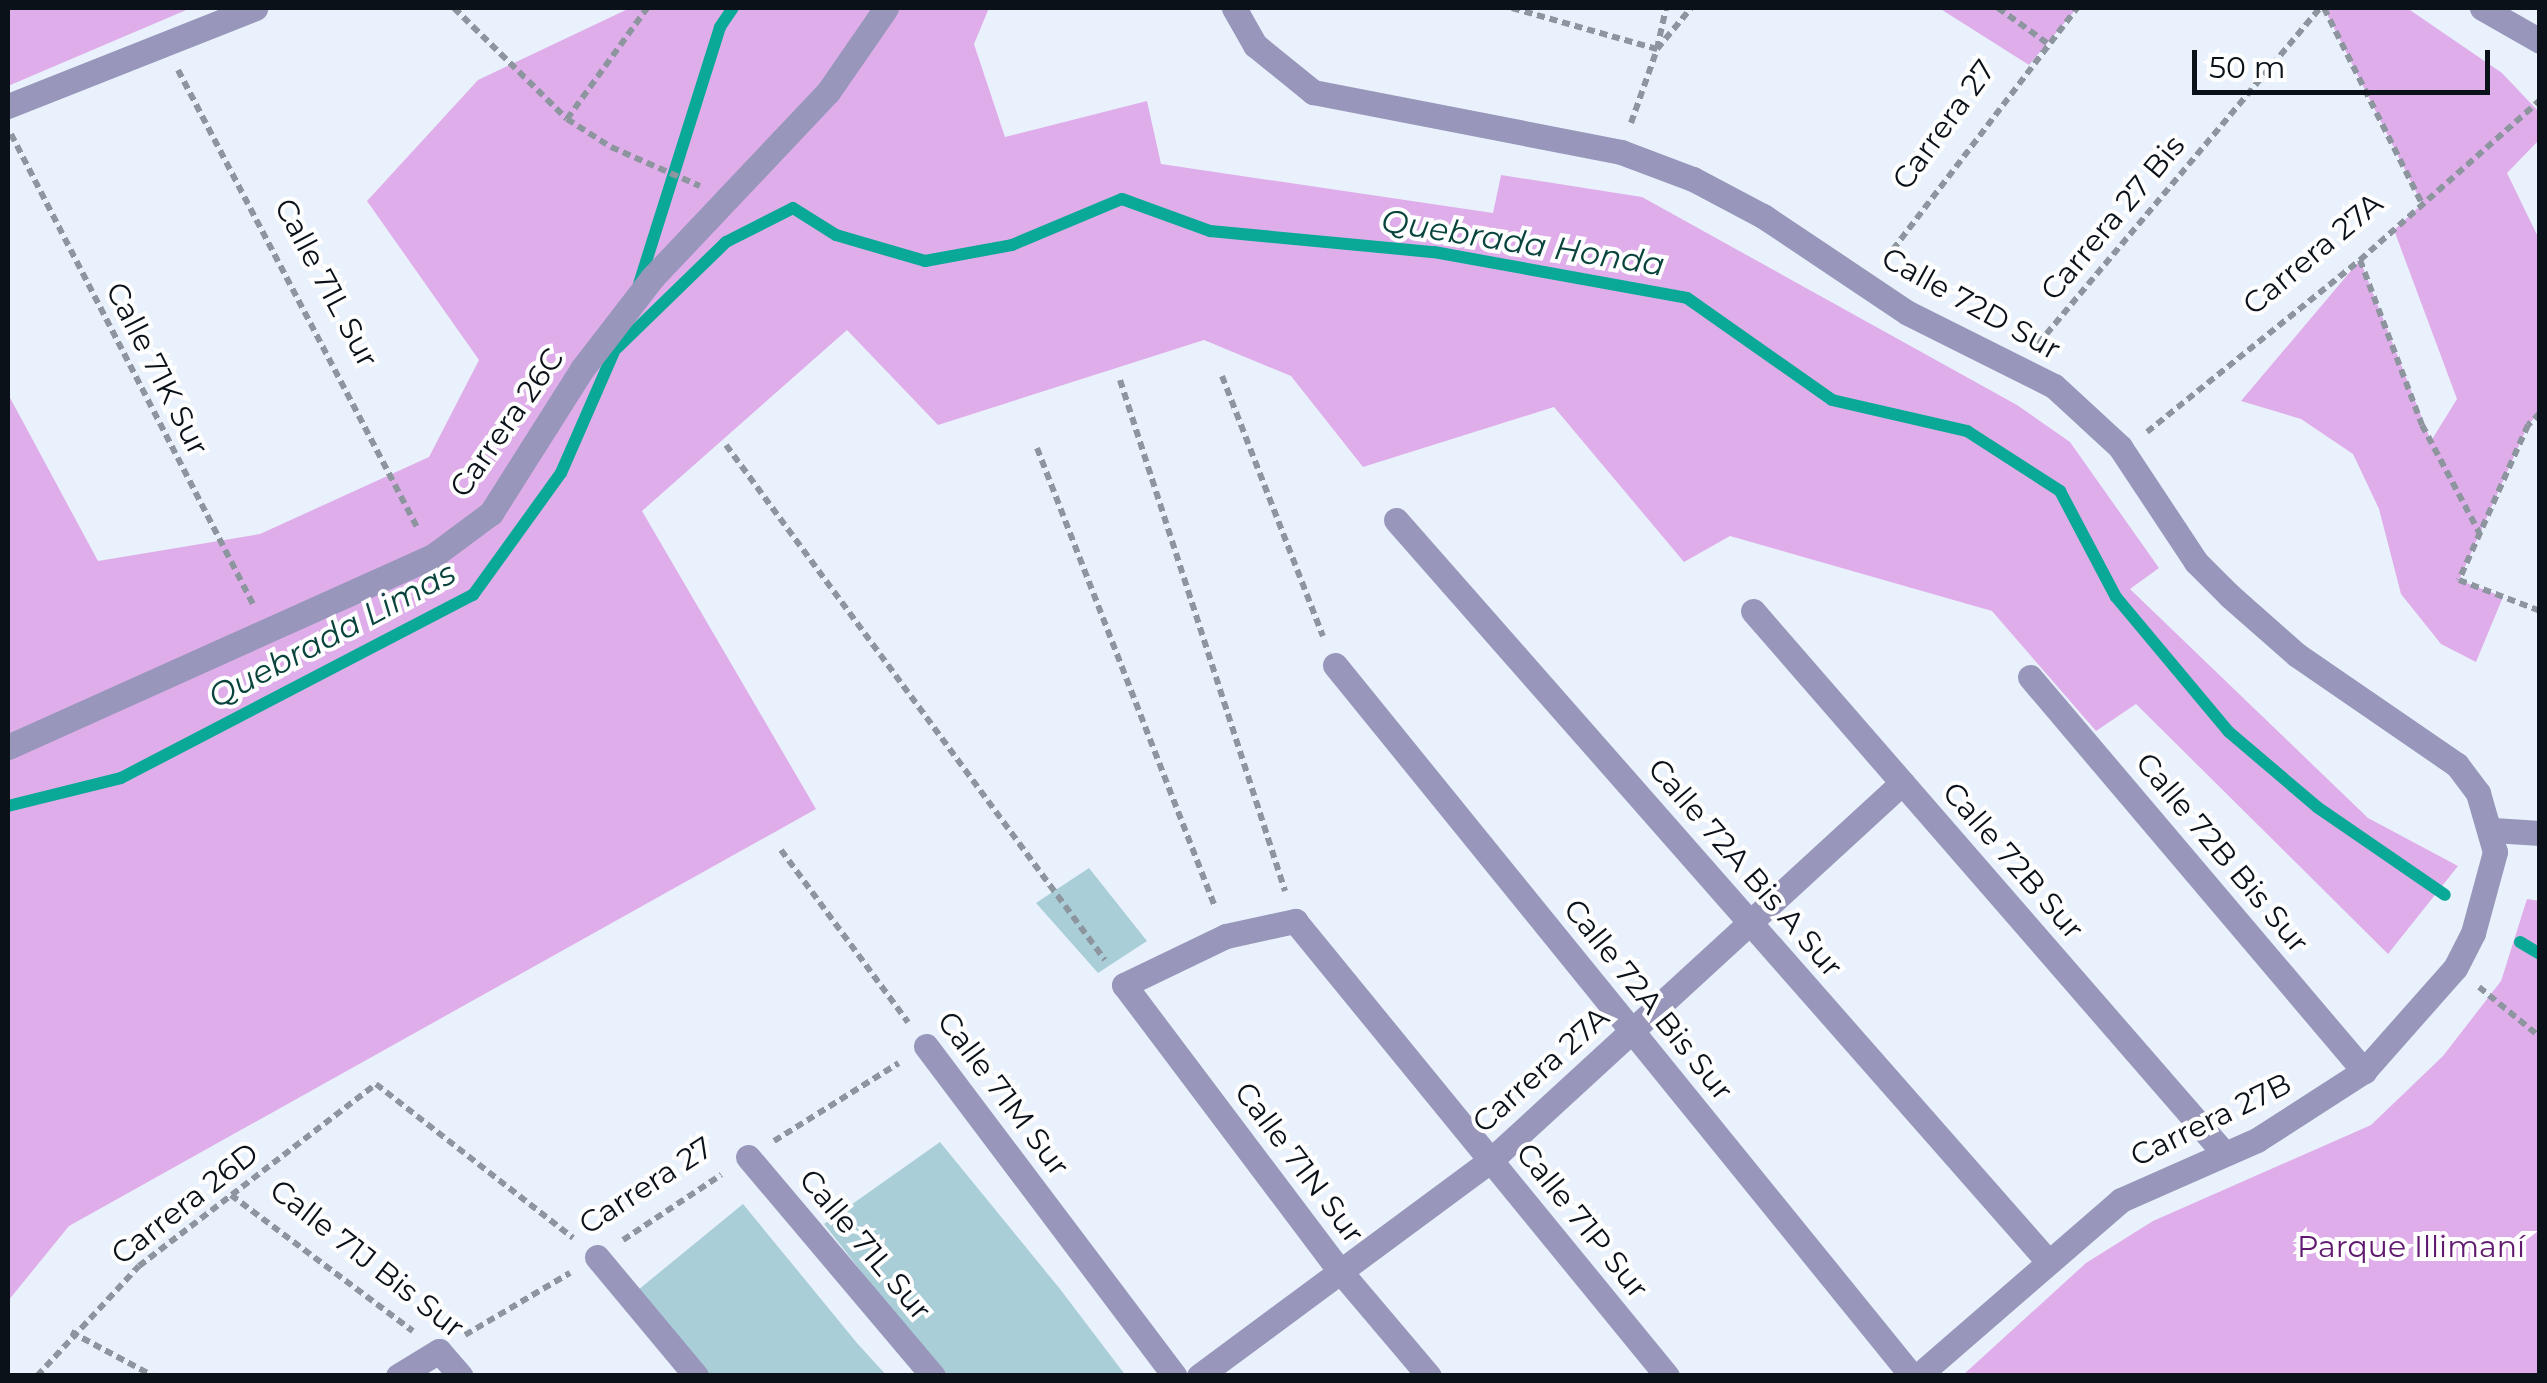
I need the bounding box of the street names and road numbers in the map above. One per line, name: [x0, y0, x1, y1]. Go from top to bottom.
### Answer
street label: Carrera 27: [1885, 53, 2003, 197]
street label: Carrera 27 Bis: [2033, 128, 2193, 308]
street label: Carrera 27A: [2236, 185, 2390, 323]
street label: Calle 71L Sur: [266, 193, 386, 373]
street label: Calle 72D Sur: [1875, 240, 2067, 368]
street label: Calle 71K Sur: [98, 276, 216, 462]
street label: Carrera 26C: [443, 342, 571, 504]
street label: Calle 72B Bis Sur: [2128, 746, 2316, 960]
street label: Calle 72A Bis A Sur: [1640, 751, 1850, 985]
street label: Calle 72B Sur: [1935, 775, 2091, 947]
street label: Calle 72A Bis Sur: [1556, 892, 1740, 1108]
street label: Carrera 27A: [1465, 999, 1617, 1141]
street label: Calle 71M Sur: [929, 1005, 1077, 1183]
street label: Carrera 27B: [2125, 1066, 2297, 1174]
street label: Calle 71N Sur: [1227, 1075, 1371, 1251]
street label: Carrera 27: [573, 1130, 719, 1242]
street label: Carrera 26D: [104, 1135, 266, 1273]
street label: Calle 71P Sur: [1508, 1136, 1656, 1306]
street label: Calle 71L Sur: [791, 1162, 939, 1328]
street label: Calle 71J Bis Sur: [263, 1172, 471, 1346]

